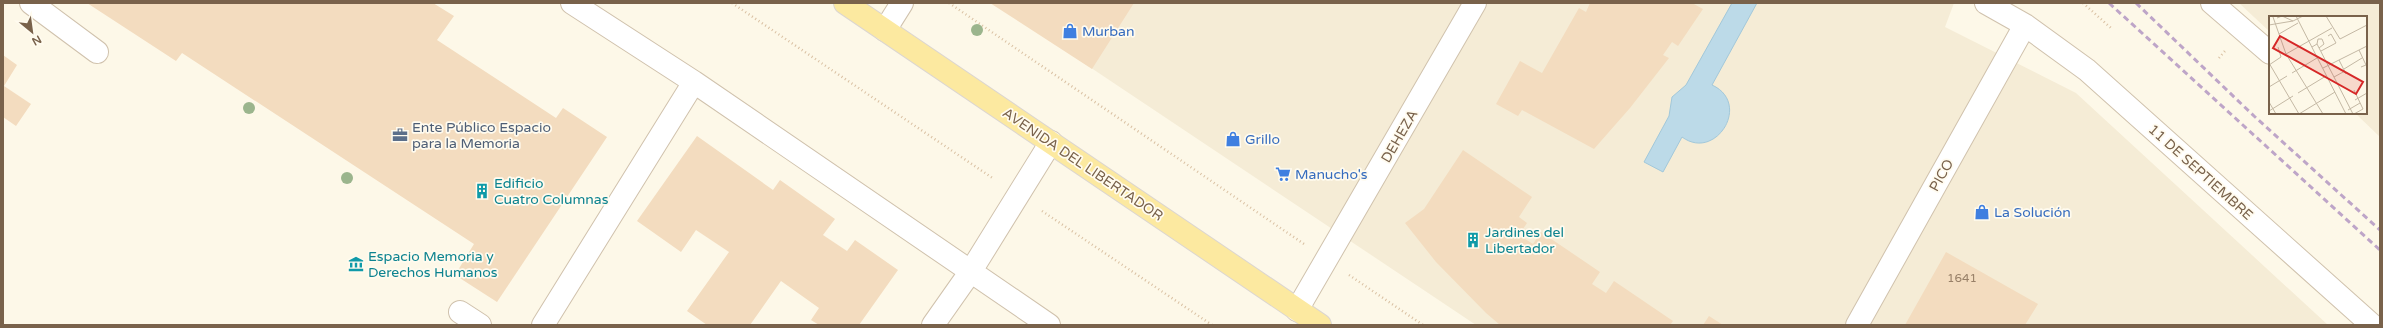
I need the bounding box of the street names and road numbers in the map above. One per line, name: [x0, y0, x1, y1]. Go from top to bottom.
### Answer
street label: AVENIDA DEL LIBERTADOR: [999, 104, 1166, 225]
street label: DEHEZA: [1377, 107, 1421, 166]
street label: 11 DE SEPTIEMBRE: [2145, 121, 2257, 224]
street label: PICO: [1926, 156, 1957, 194]

